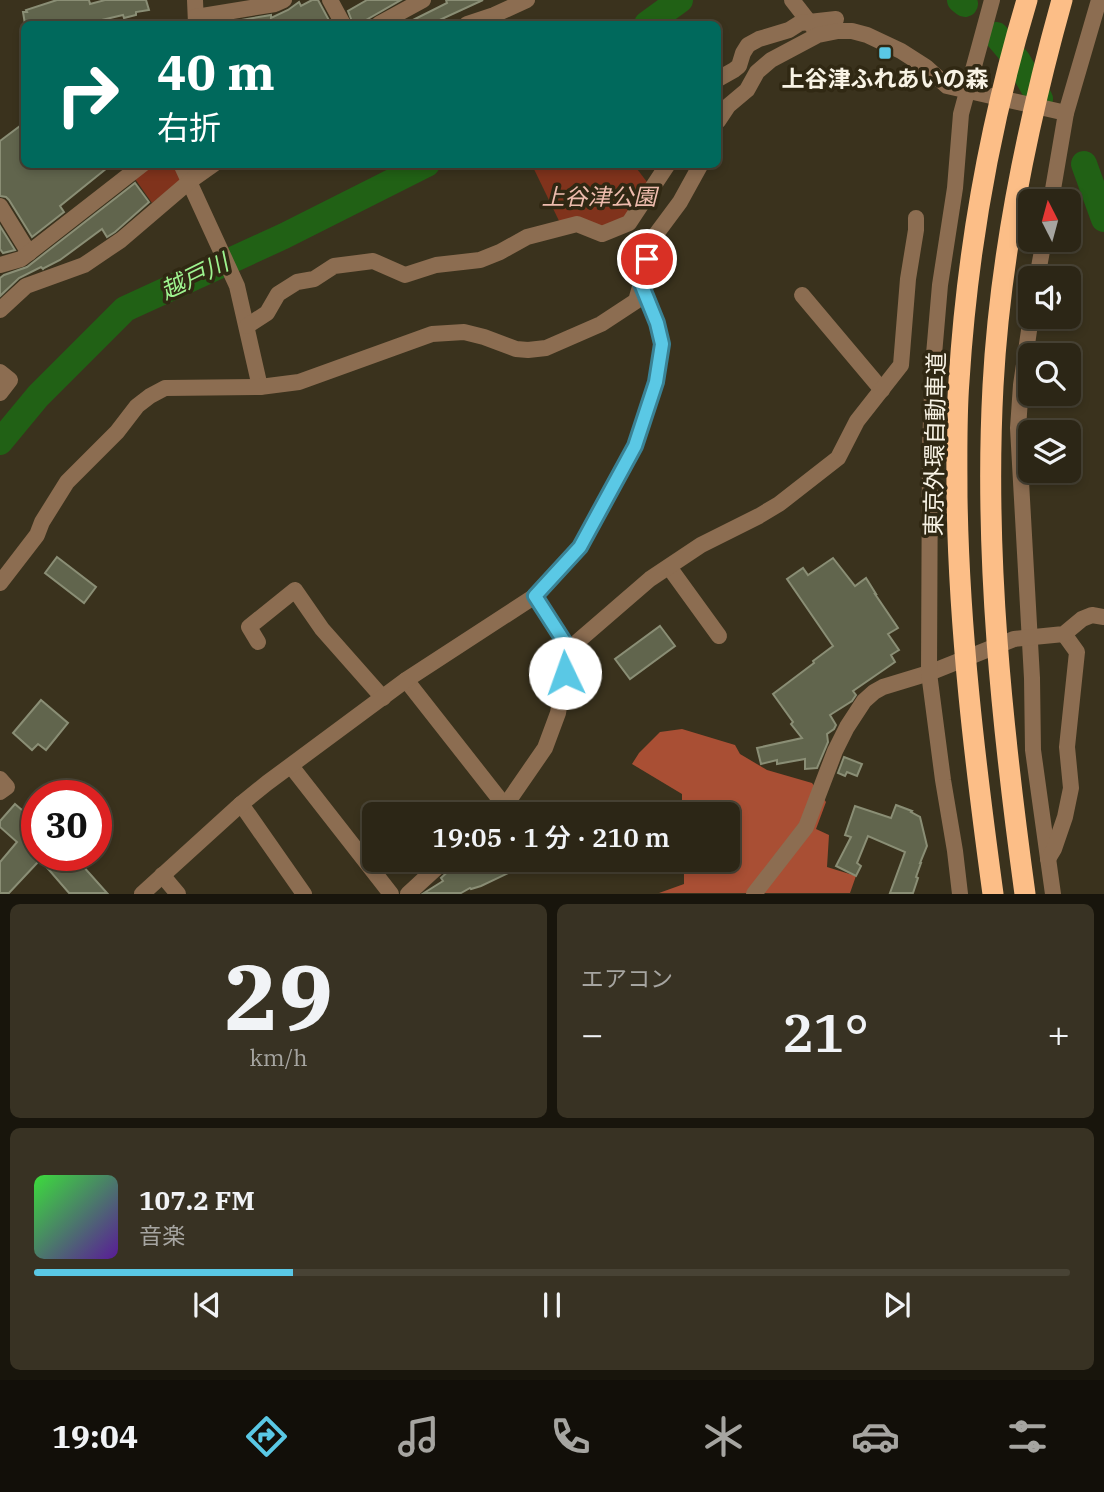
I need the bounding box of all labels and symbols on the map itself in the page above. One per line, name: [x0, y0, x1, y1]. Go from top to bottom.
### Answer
marker: 上谷津ふれあいの森: [877, 45, 893, 61]
place label: 上谷津ふれあいの森: [782, 63, 989, 93]
park label: 上谷津公園: [542, 181, 660, 211]
north arrow: [1018, 189, 1082, 252]
pin: [617, 229, 677, 289]
water label: 越戸川: [155, 245, 236, 306]
street label: 東京外環自動車道: [917, 352, 951, 536]
position arrow: [528, 636, 602, 710]
speed limit sign: 30: [21, 780, 112, 871]

